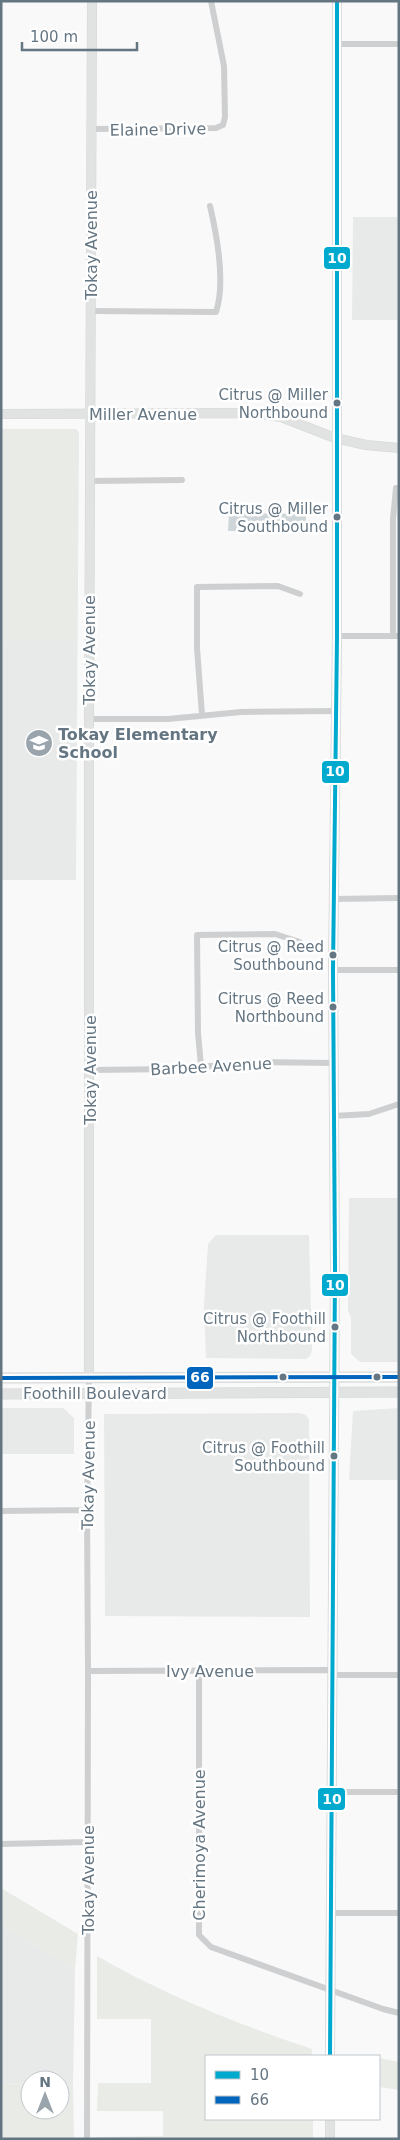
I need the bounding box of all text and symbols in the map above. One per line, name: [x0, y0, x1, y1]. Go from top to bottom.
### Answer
scale bar: [22, 20, 138, 52]
text: 100 m: [30, 28, 78, 46]
street label: Elaine Drive: [110, 119, 206, 140]
street label: Tokay Avenue: [82, 190, 101, 301]
line badge: 10: [323, 246, 351, 270]
text: 10: [327, 250, 347, 266]
place label: Citrus @ Miller Northbound: [219, 386, 329, 422]
marker: Citrus @ Miller Northbound: [332, 398, 342, 408]
street label: Miller Avenue: [89, 405, 197, 424]
place label: Citrus @ Miller Southbound: [219, 500, 329, 536]
marker: Citrus @ Miller Southbound: [332, 512, 342, 522]
street label: Tokay Avenue: [80, 595, 99, 706]
place label: Tokay Elementary School: [58, 725, 218, 762]
school or university icon: Tokay Elementary School: [24, 728, 54, 758]
line badge: 10: [321, 760, 350, 784]
text: 10: [325, 763, 345, 779]
place label: Citrus @ Reed Southbound: [218, 938, 324, 974]
marker: Citrus @ Reed Southbound: [328, 950, 338, 960]
place label: Citrus @ Reed Northbound: [218, 990, 324, 1026]
marker: Citrus @ Reed Northbound: [328, 1002, 338, 1012]
street label: Tokay Avenue: [81, 1015, 100, 1126]
street label: Barbee Avenue: [150, 1054, 272, 1079]
line badge: 10: [321, 1273, 349, 1297]
text: 10: [325, 1277, 345, 1293]
place label: Citrus @ Foothill Northbound: [203, 1310, 326, 1346]
marker: Citrus @ Foothill Northbound: [330, 1322, 340, 1332]
line badge: 66: [186, 1366, 214, 1390]
text: 66: [190, 1369, 210, 1385]
unlabelled marker: [278, 1372, 288, 1382]
unlabelled marker: [372, 1372, 382, 1382]
street label: Foothill Boulevard: [23, 1384, 167, 1403]
street label: Tokay Avenue: [78, 1420, 99, 1531]
place label: Citrus @ Foothill Southbound: [202, 1439, 325, 1475]
marker: Citrus @ Foothill Southbound: [329, 1451, 339, 1461]
street label: Ivy Avenue: [166, 1662, 254, 1681]
street label: Cherimoya Avenue: [190, 1769, 209, 1921]
line badge: 10: [317, 1787, 346, 1811]
text: 10: [322, 1791, 342, 1807]
street label: Tokay Avenue: [79, 1825, 98, 1936]
legend: [205, 2055, 380, 2120]
text: 10: [250, 2066, 269, 2084]
north arrow: [20, 2070, 70, 2120]
text: N: [39, 2074, 51, 2090]
text: 66: [250, 2091, 269, 2109]

